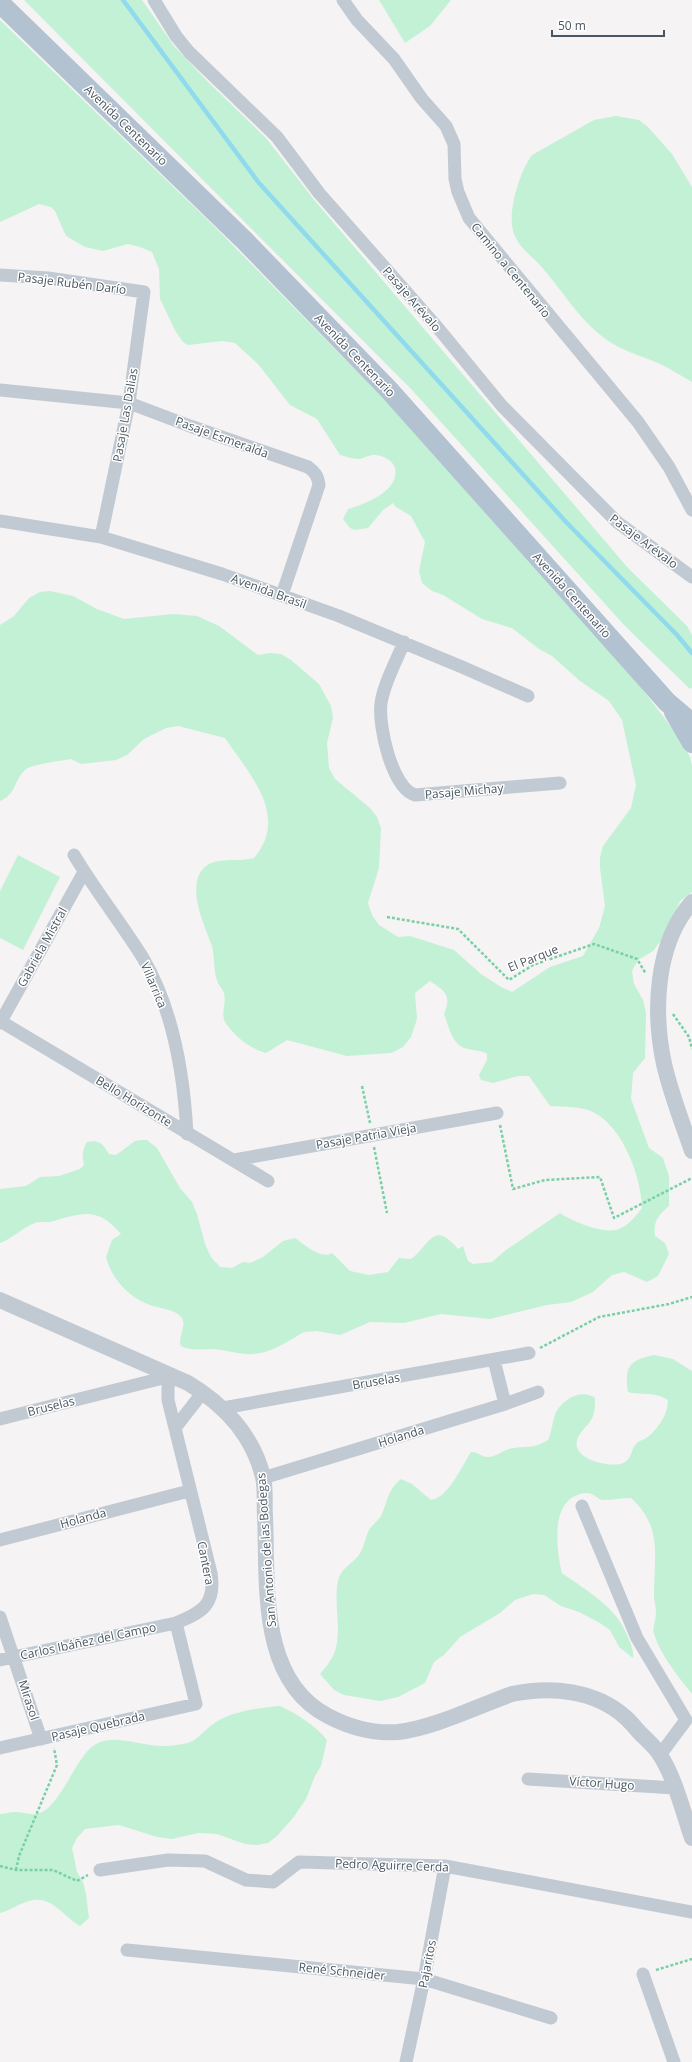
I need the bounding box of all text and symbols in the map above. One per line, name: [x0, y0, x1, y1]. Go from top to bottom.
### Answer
scale bar: [552, 12, 664, 38]
text: 50 m: [558, 17, 586, 34]
street label: Avenida Centenario: [81, 81, 171, 169]
street label: Camino a Centenario: [467, 219, 555, 321]
street label: Pasaje Arévalo: [379, 263, 445, 335]
street label: Pasaje Rubén Darío: [17, 268, 127, 298]
street label: Avenida Centenario: [311, 310, 399, 400]
street label: Pasaje Las Dalias: [108, 367, 142, 463]
street label: Pasaje Esmeralda: [173, 412, 271, 462]
street label: Pasaje Arévalo: [606, 510, 682, 572]
street label: Avenida Centenario: [529, 549, 615, 641]
street label: Avenida Brasil: [229, 570, 309, 612]
street label: Pasaje Michay: [424, 779, 505, 803]
street label: Gabriela Mistral: [13, 904, 71, 990]
street label: El Parque: [505, 940, 561, 976]
street label: Villarrica: [137, 960, 171, 1010]
street label: Bello Horizonte: [93, 1072, 176, 1131]
street label: Pasaje Patria Vieja: [314, 1119, 418, 1153]
street label: Bruselas: [351, 1368, 401, 1394]
street label: Bruselas: [26, 1392, 77, 1420]
street label: Holanda: [376, 1421, 426, 1451]
street label: San Antonio de las Bodegas: [252, 1472, 280, 1628]
street label: Holanda: [58, 1504, 108, 1532]
street label: Cantera: [193, 1540, 219, 1586]
street label: Carlos Ibáñez del Campo: [18, 1618, 158, 1664]
street label: Mirasol: [15, 1678, 43, 1722]
street label: Pasaje Quebrada: [50, 1707, 146, 1745]
street label: Víctor Hugo: [569, 1772, 635, 1794]
street label: Pedro Aguirre Cerda: [335, 1855, 449, 1875]
street label: Pajaritos: [414, 1938, 440, 1990]
street label: René Schneider: [298, 1958, 386, 1984]

